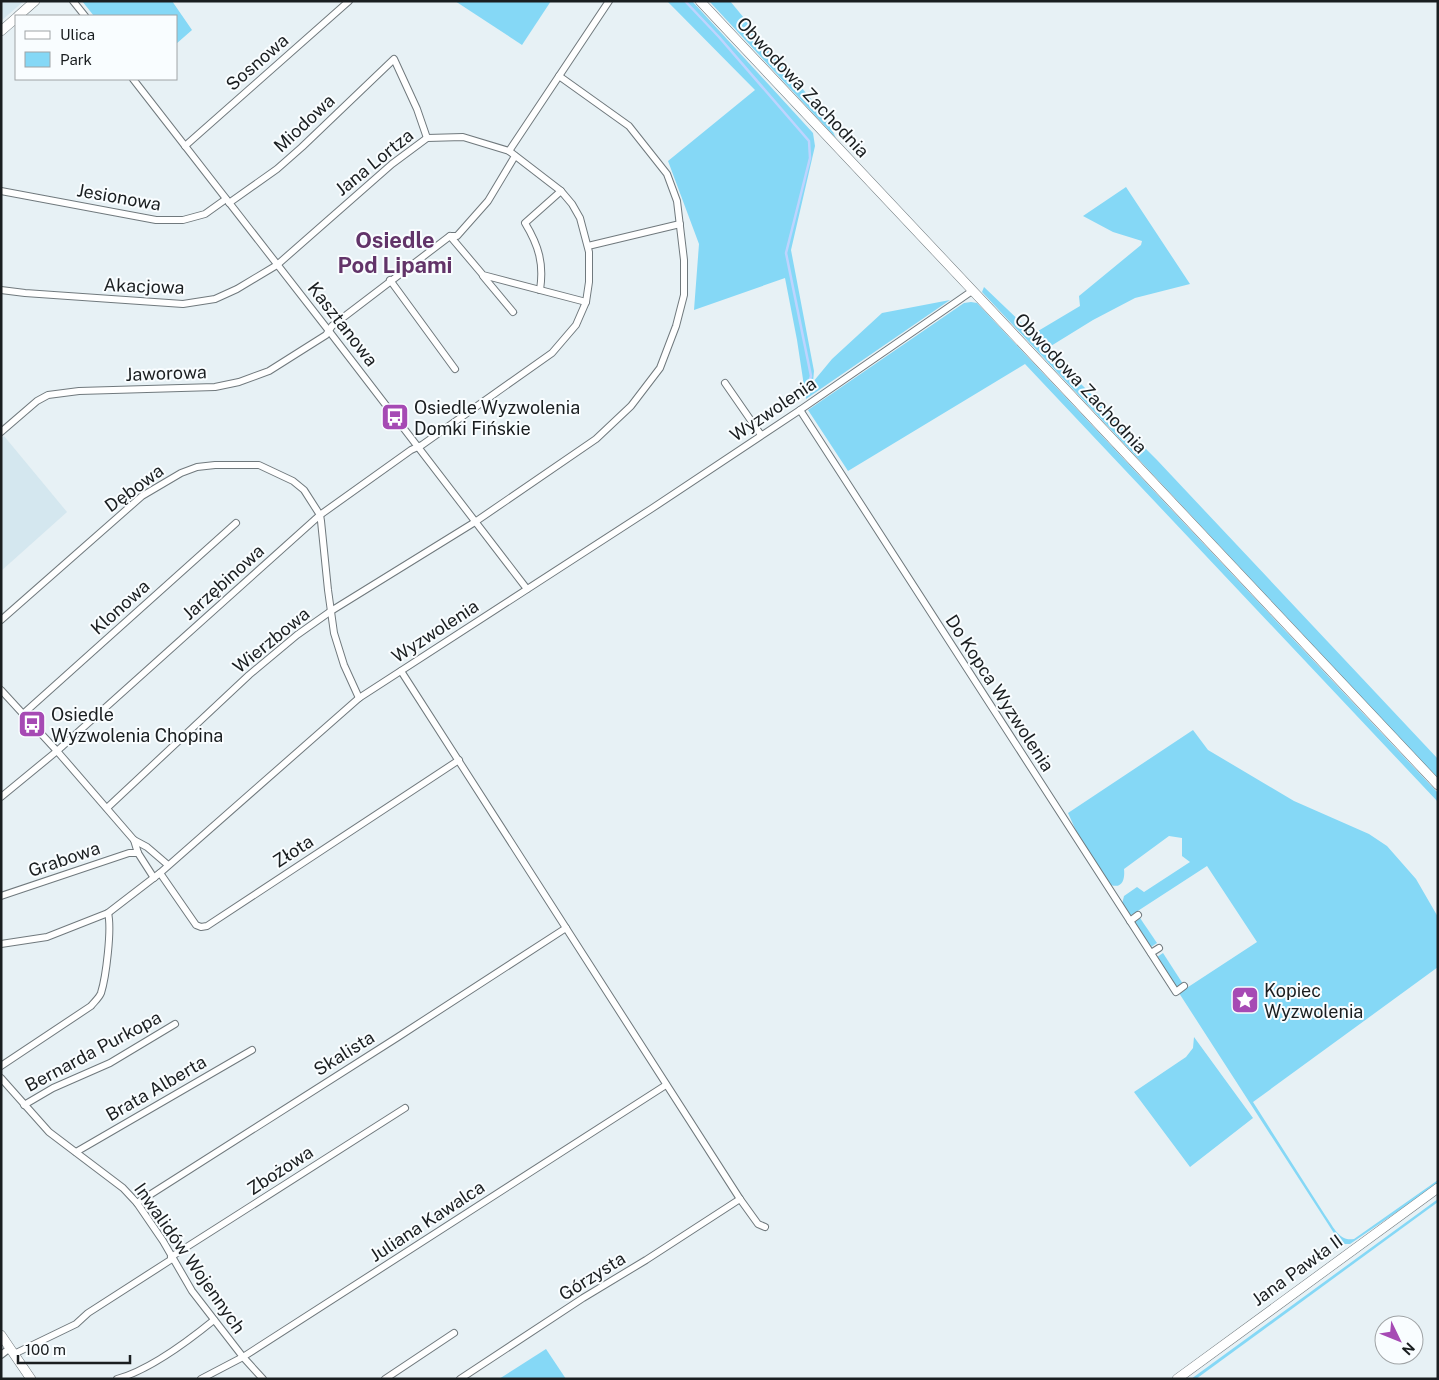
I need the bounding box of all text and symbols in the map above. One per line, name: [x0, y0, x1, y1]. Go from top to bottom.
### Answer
street label: Obwodowa Zachodnia: [733, 13, 873, 161]
legend: [15, 15, 178, 80]
text: Ulica: [60, 26, 95, 43]
street label: Sosnowa: [222, 29, 292, 95]
text: Park: [60, 51, 92, 68]
street label: Miodowa: [269, 90, 339, 156]
street label: Jana Lortza: [331, 124, 417, 200]
street label: Jesionowa: [75, 179, 163, 215]
district label: Osiedle Pod Lipami: [338, 227, 452, 278]
street label: Akacjowa: [103, 274, 185, 298]
street label: Kasztanowa: [304, 278, 382, 370]
street label: Obwodowa Zachodnia: [1011, 309, 1151, 457]
street label: Jaworowa: [125, 361, 207, 385]
street label: Wyzwolenia: [726, 373, 820, 445]
place label: Osiedle Wyzwolenia Domki Fińskie: [414, 397, 580, 439]
bus stop icon: Osiedle Wyzwolenia Domki Fińskie: [380, 402, 410, 432]
street label: Dębowa: [101, 460, 167, 516]
street label: Jarzębinowa: [178, 540, 268, 624]
street label: Klonowa: [86, 575, 154, 639]
street label: Wyzwolenia: [388, 595, 482, 667]
street label: Wierzbowa: [229, 603, 313, 677]
street label: Do Kopca Wyzwolenia: [941, 611, 1059, 775]
place label: Osiedle Wyzwolenia Chopina: [51, 704, 223, 746]
bus stop icon: Osiedle Wyzwolenia Chopina: [17, 709, 47, 739]
street label: Złota: [269, 830, 317, 872]
street label: Grabowa: [25, 837, 103, 881]
place label: Kopiec Wyzwolenia: [1264, 980, 1363, 1022]
place icon: Kopiec Wyzwolenia: [1230, 985, 1260, 1015]
street label: Bernarda Purkopa: [21, 1006, 165, 1096]
street label: Skalista: [310, 1026, 378, 1080]
street label: Brata Alberta: [102, 1051, 210, 1125]
street label: Zbożowa: [243, 1141, 317, 1199]
street label: Juliana Kawalca: [366, 1176, 488, 1266]
street label: Inwalidów Wojennych: [130, 1179, 250, 1337]
street label: Jana Pawła II: [1247, 1230, 1347, 1310]
street label: Górzysta: [555, 1247, 629, 1305]
north arrow: [1374, 1315, 1424, 1365]
scale bar: [18, 1332, 130, 1364]
text: N: [1399, 1339, 1418, 1358]
text: 100 m: [25, 1341, 66, 1358]

